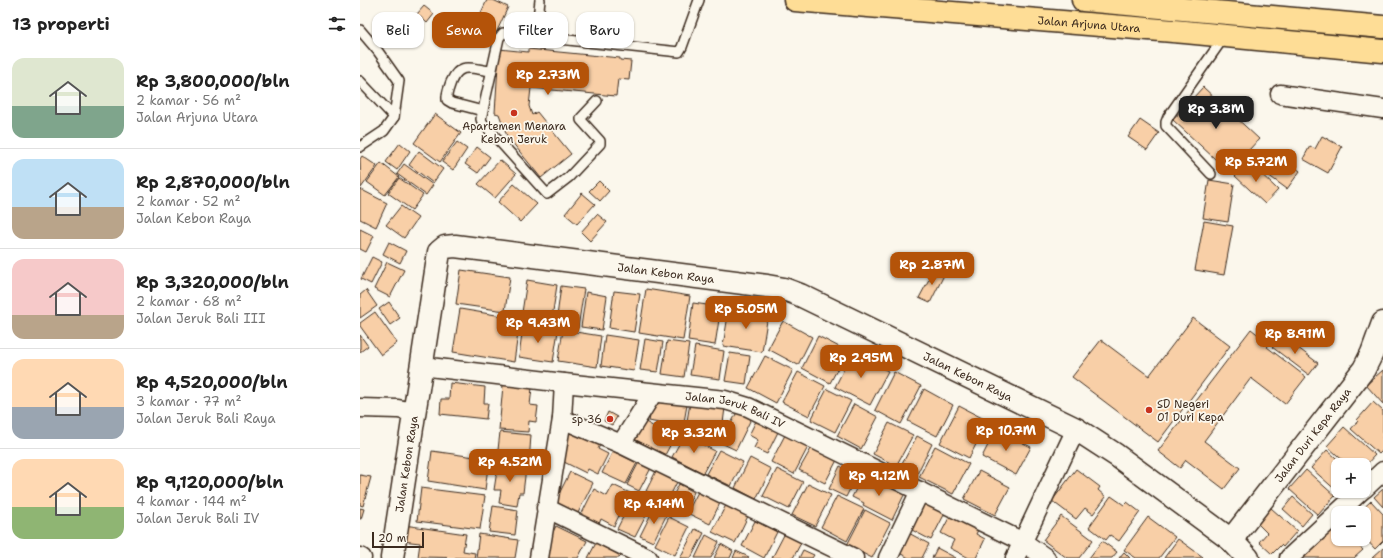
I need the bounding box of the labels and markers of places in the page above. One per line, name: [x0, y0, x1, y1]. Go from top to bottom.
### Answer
pin: Rp 2.73M: [507, 62, 589, 96]
pin: Rp 3.8M: [1179, 96, 1253, 130]
marker: Apartemen Menara Kebon Jeruk: [509, 108, 519, 118]
place label: Apartemen Menara Kebon Jeruk: [462, 119, 566, 147]
pin: Rp 5.72M: [1215, 149, 1297, 183]
pin: Rp 2.87M: [891, 252, 973, 286]
pin: Rp 5.05M: [705, 296, 787, 330]
pin: Rp 9.43M: [497, 310, 579, 344]
pin: Rp 8.91M: [1254, 321, 1336, 355]
pin: Rp 2.95M: [820, 345, 902, 379]
place label: SD Negeri 01 Duri Kepa: [1157, 397, 1224, 425]
marker: SD Negeri 01 Duri Kepa: [1144, 405, 1154, 415]
place label: sp 36: [572, 412, 602, 427]
marker: sp 36: [605, 414, 615, 424]
pin: Rp 10.7M: [965, 418, 1047, 452]
pin: Rp 3.32M: [653, 420, 735, 454]
pin: Rp 4.52M: [469, 449, 551, 483]
pin: Rp 9.12M: [838, 463, 920, 497]
pin: Rp 4.14M: [613, 491, 695, 525]

